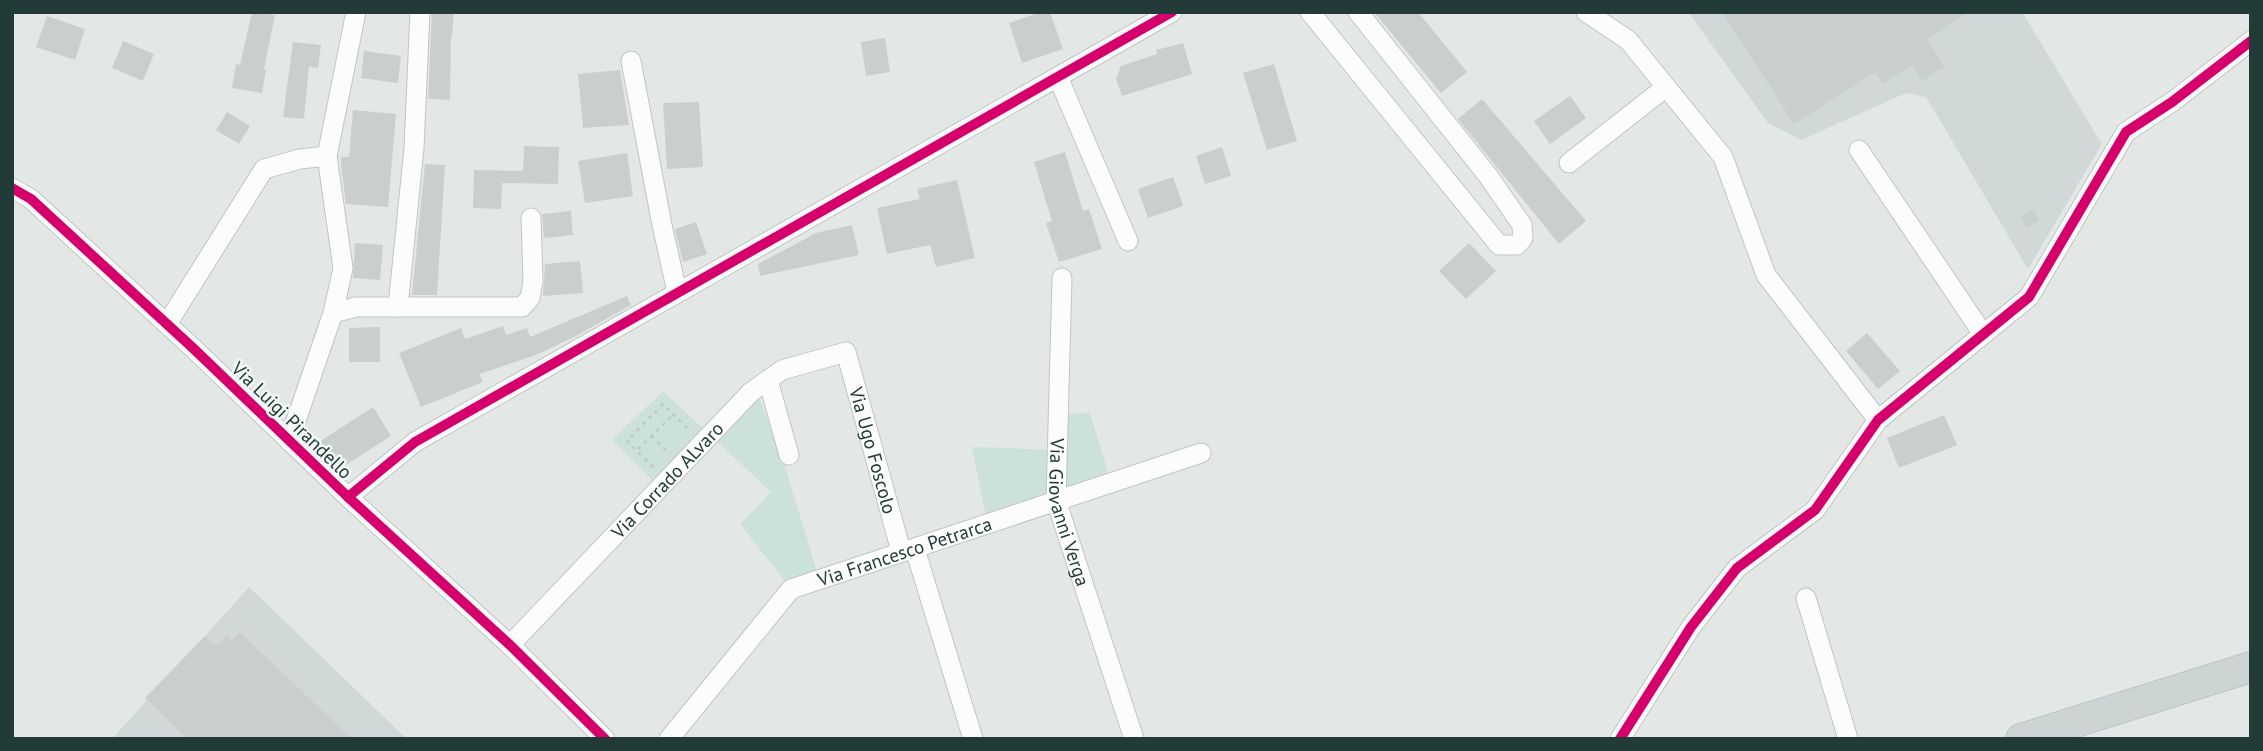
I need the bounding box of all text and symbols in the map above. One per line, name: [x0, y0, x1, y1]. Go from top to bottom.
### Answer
street label: Via Luigi Pirandello: [226, 356, 357, 484]
street label: Via Ugo Foscolo: [844, 383, 902, 516]
street label: Via Corrado ALvaro: [605, 416, 729, 544]
street label: Via Giovanni Verga: [1044, 437, 1095, 589]
street label: Via Francesco Petrarca: [813, 511, 995, 592]

